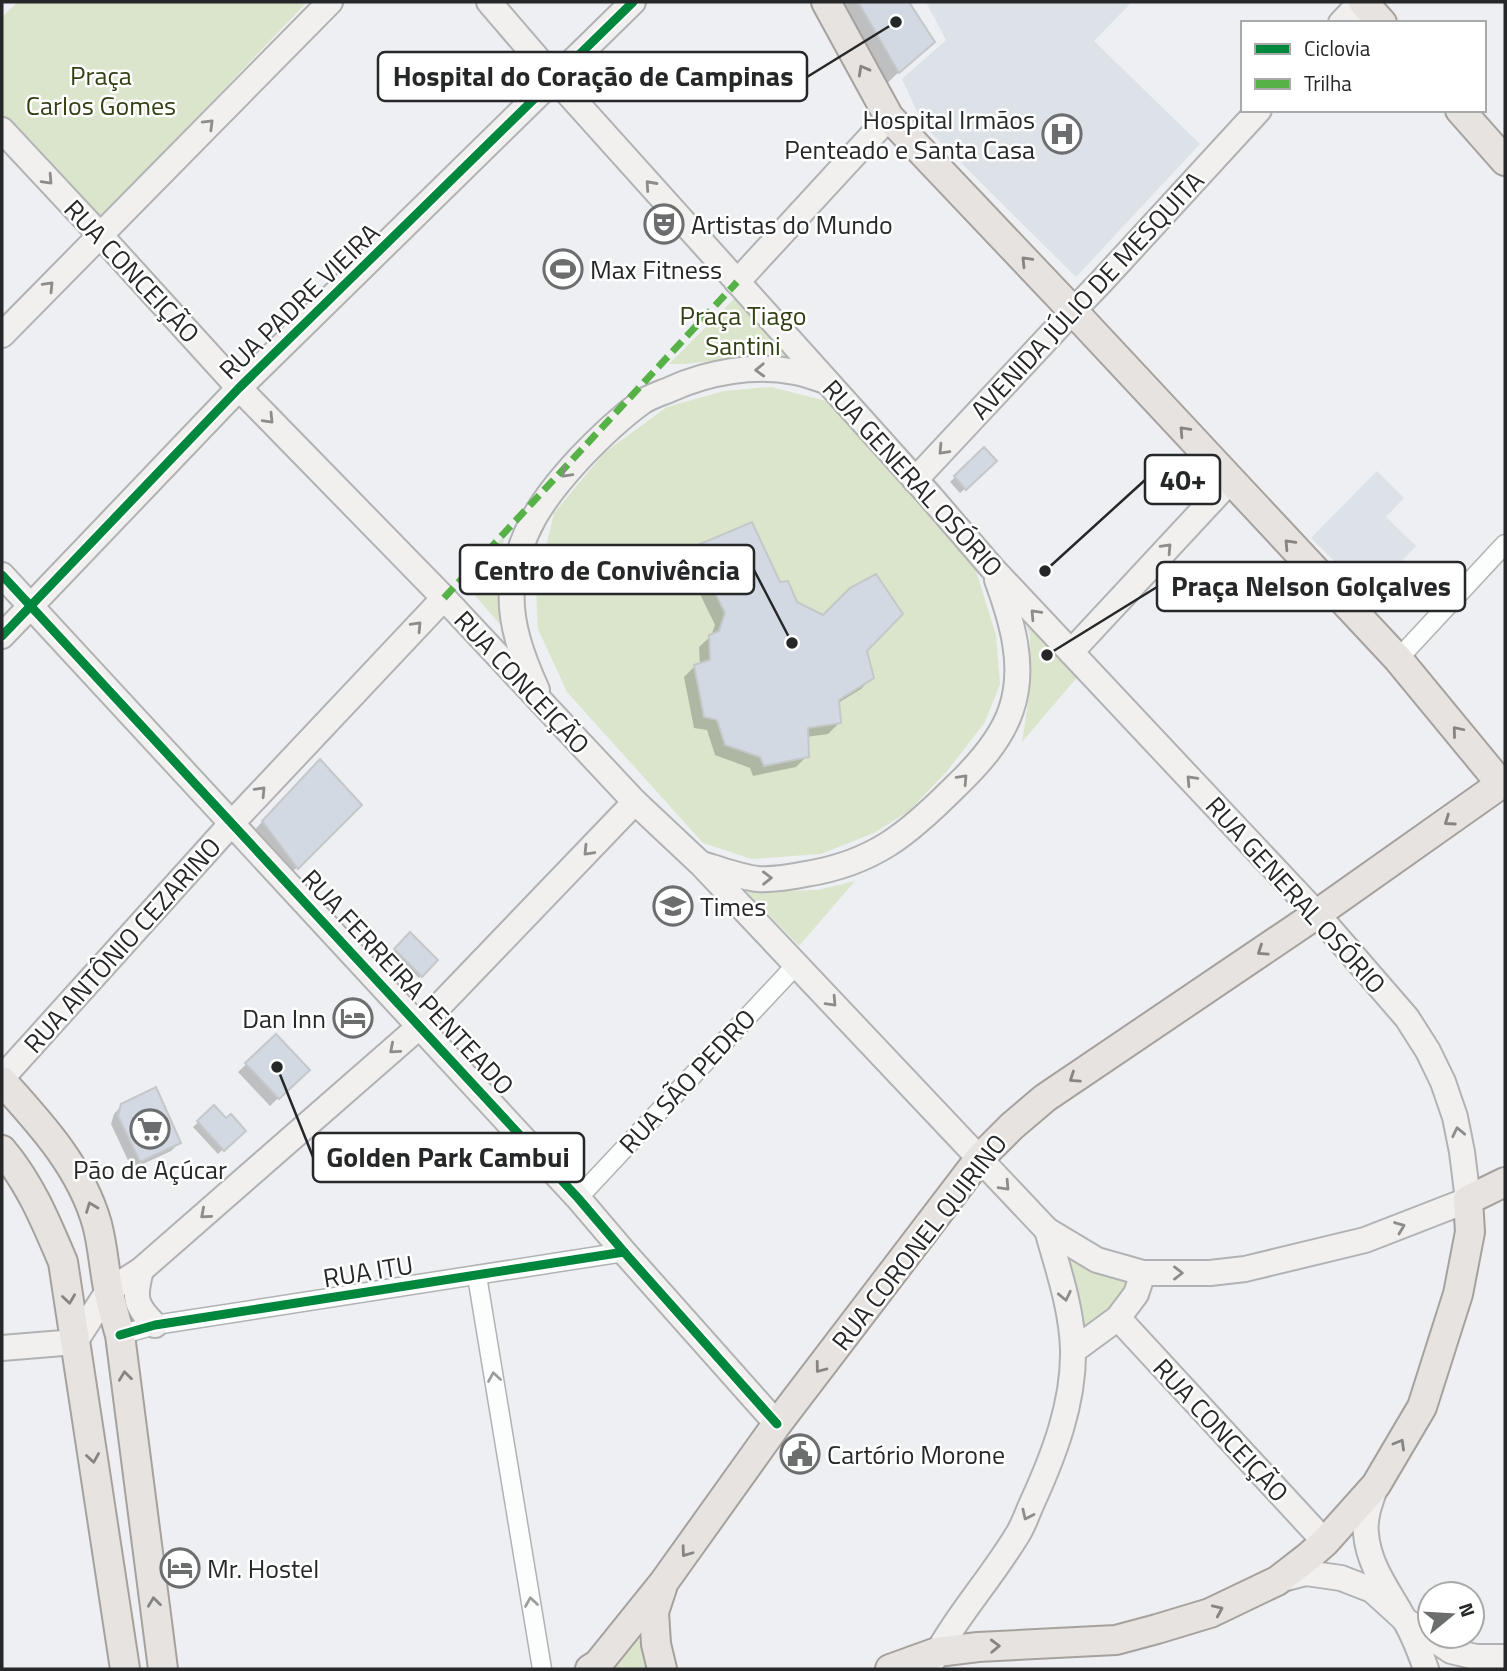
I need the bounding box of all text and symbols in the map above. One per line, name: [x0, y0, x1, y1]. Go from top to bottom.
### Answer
legend: [1241, 21, 1486, 112]
text: Ciclovia: [1304, 32, 1371, 64]
callout: Hospital do Coração de Campinas: [378, 52, 807, 101]
text: Hospital do Coração de Campinas: [393, 54, 793, 97]
park label: Praça Carlos Gomes: [26, 56, 176, 125]
one-way arrow: [858, 65, 871, 78]
text: Trilha: [1304, 67, 1352, 99]
place label: Hospital Irmãos Penteado e Santa Casa: [784, 100, 1035, 169]
hospital icon: Hospital Irmãos Penteado e Santa Casa: [1041, 113, 1083, 155]
one-way arrow: [201, 120, 214, 133]
street label: AVENIDA JÚLIO DE MESQUITA: [961, 162, 1213, 428]
one-way arrow: [40, 172, 53, 185]
one-way arrow: [646, 180, 658, 193]
street label: RUA CONCEIÇÃO: [55, 190, 209, 352]
theatre icon: Artistas do Mundo: [643, 203, 685, 245]
place label: Artistas do Mundo: [691, 205, 893, 244]
street label: RUA PADRE VIEIRA: [210, 214, 388, 388]
sports icon: Max Fitness: [542, 248, 584, 290]
place label: Max Fitness: [590, 250, 722, 289]
one-way arrow: [1021, 256, 1034, 269]
one-way arrow: [41, 282, 54, 295]
park label: Praça Tiago Santini: [679, 296, 807, 365]
one-way arrow: [754, 362, 765, 377]
street label: RUA GENERAL OSÓRIO: [814, 371, 1012, 585]
one-way arrow: [261, 411, 274, 424]
one-way arrow: [1180, 426, 1192, 439]
one-way arrow: [938, 442, 951, 455]
callout: 40+: [1145, 455, 1220, 504]
text: 40+: [1159, 458, 1207, 501]
one-way arrow: [562, 465, 575, 478]
one-way arrow: [1285, 539, 1298, 552]
one-way arrow: [1159, 543, 1172, 556]
callout: Centro de Convivência: [460, 545, 754, 594]
text: Centro de Convivência: [474, 548, 740, 591]
callout: Praça Nelson Golçalves: [1157, 562, 1465, 611]
text: Praça Nelson Golçalves: [1171, 564, 1451, 607]
street label: RUA CONCEIÇÃO: [445, 601, 599, 763]
one-way arrow: [1031, 609, 1044, 622]
one-way arrow: [409, 621, 422, 634]
one-way arrow: [1453, 727, 1466, 739]
one-way arrow: [955, 774, 967, 787]
one-way arrow: [1187, 775, 1199, 788]
one-way arrow: [253, 787, 266, 800]
street label: RUA GENERAL OSÓRIO: [1197, 788, 1395, 1002]
one-way arrow: [1444, 812, 1457, 825]
street label: RUA ANTÔNIO CEZARINO: [14, 828, 230, 1062]
one-way arrow: [583, 843, 596, 856]
street label: RUA FERREIRA PENTEADO: [293, 860, 523, 1104]
one-way arrow: [762, 870, 773, 886]
school or university icon: Times: [652, 885, 694, 927]
place label: Times: [700, 887, 766, 926]
one-way arrow: [1257, 943, 1270, 955]
one-way arrow: [824, 994, 837, 1007]
hotel icon: Dan Inn: [332, 997, 374, 1039]
place label: Dan Inn: [242, 999, 326, 1038]
street label: RUA SÃO PEDRO: [610, 1000, 764, 1162]
one-way arrow: [390, 1041, 403, 1053]
one-way arrow: [1069, 1070, 1082, 1082]
supermarket icon: Pão de Açúcar: [129, 1108, 171, 1150]
street label: RUA CORONEL QUIRINO: [822, 1125, 1016, 1359]
one-way arrow: [1452, 1126, 1466, 1138]
callout: Golden Park Cambui: [313, 1133, 584, 1182]
text: Golden Park Cambui: [326, 1135, 570, 1178]
place label: Pão de Açúcar: [73, 1150, 227, 1189]
one-way arrow: [997, 1178, 1010, 1191]
one-way arrow: [85, 1202, 99, 1214]
one-way arrow: [200, 1206, 213, 1218]
one-way arrow: [1393, 1221, 1405, 1235]
street label: RUA ITU: [320, 1245, 416, 1297]
one-way arrow: [1174, 1265, 1184, 1281]
one-way arrow: [1056, 1290, 1071, 1302]
one-way arrow: [61, 1293, 76, 1305]
street label: RUA CONCEIÇÃO: [1144, 1349, 1298, 1511]
one-way arrow: [815, 1361, 828, 1373]
one-way arrow: [118, 1370, 133, 1382]
one-way arrow: [487, 1372, 502, 1383]
public building icon: Cartório Morone: [779, 1433, 821, 1475]
place label: Cartório Morone: [827, 1435, 1005, 1474]
one-way arrow: [1392, 1438, 1405, 1451]
one-way arrow: [85, 1452, 100, 1464]
one-way arrow: [1021, 1508, 1035, 1520]
one-way arrow: [681, 1544, 694, 1557]
hotel icon: Mr. Hostel: [159, 1547, 201, 1589]
place label: Mr. Hostel: [207, 1549, 319, 1588]
north arrow: [1416, 1580, 1486, 1650]
one-way arrow: [147, 1596, 162, 1607]
one-way arrow: [524, 1596, 539, 1608]
text: N: [1452, 1599, 1483, 1620]
one-way arrow: [1210, 1604, 1223, 1618]
one-way arrow: [990, 1639, 1001, 1654]

